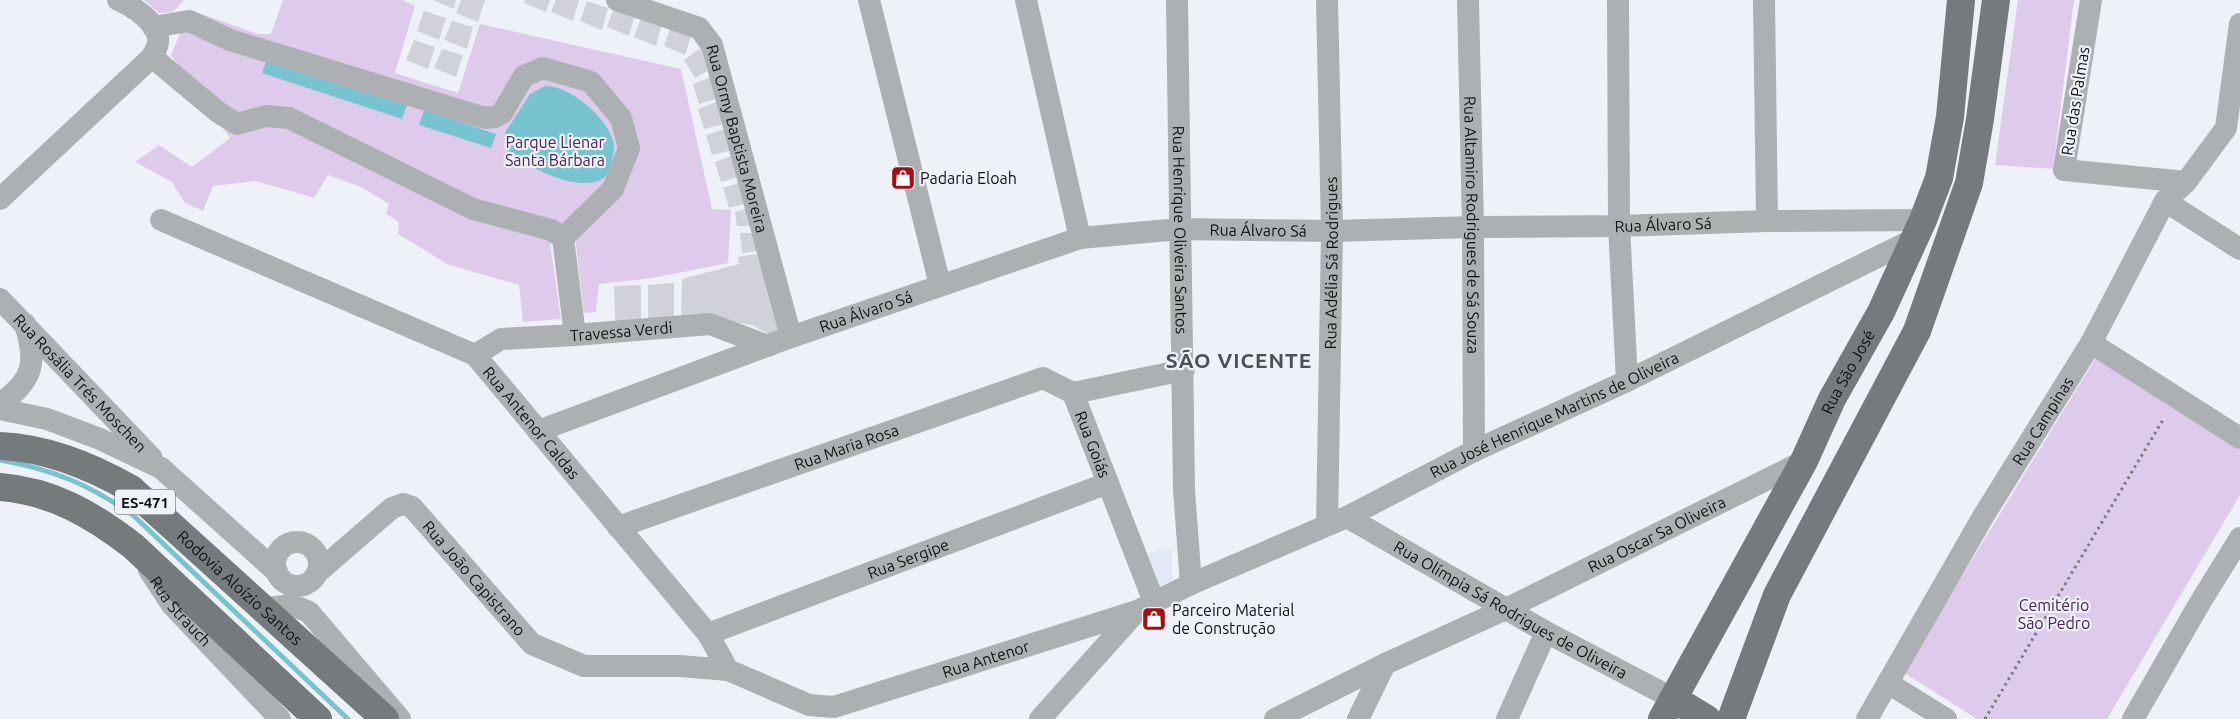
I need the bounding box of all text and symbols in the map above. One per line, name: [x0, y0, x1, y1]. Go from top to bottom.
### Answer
street label: Rua Ormy Baptista Moreira: [703, 43, 771, 235]
street label: Rua das Palmas: [2058, 45, 2093, 157]
street label: Rua Altamiro Rodrigues de Sá Souza: [1461, 96, 1483, 354]
street label: Rua Henrique Oliveira Santos: [1170, 126, 1191, 334]
park label: Parque Lienar Santa Bárbara: [505, 133, 605, 169]
shop icon: Padaria Eloah: [890, 165, 916, 191]
place label: Padaria Eloah: [920, 169, 1017, 187]
street label: Rua Adélia Sá Rodrigues: [1321, 176, 1341, 350]
street label: Rua Álvaro Sá: [1614, 214, 1712, 235]
street label: Rua Álvaro Sá: [1209, 219, 1307, 240]
street label: Rua Álvaro Sá: [817, 287, 915, 336]
street label: Rua Rosália Trés Moschen: [10, 310, 150, 456]
street label: Travessa Verdi: [569, 318, 673, 344]
street label: Rua São José: [1817, 326, 1878, 417]
district label: SÃO VICENTE: [1166, 348, 1312, 372]
street label: Rua José Henrique Martins de Oliveira: [1427, 348, 1682, 481]
street label: Rua Antenor Caldas: [480, 363, 584, 483]
street label: Rua Campinas: [2008, 373, 2077, 468]
street label: Rua Goiás: [1072, 408, 1114, 480]
street label: Rua Maria Rosa: [792, 420, 901, 474]
road number: ES-471: [115, 490, 175, 514]
street label: Rua Oscar Sa Oliveira: [1585, 492, 1728, 576]
street label: Rua João Capistrano: [419, 517, 529, 639]
street label: Rodovia Aloízio Santos: [174, 526, 306, 649]
street label: Rua Sergipe: [865, 535, 951, 582]
street label: Rua Olímpia Sá Rodrigues de Oliveira: [1391, 537, 1630, 682]
street label: Rua Strauch: [146, 573, 215, 650]
park label: Cemitério São Pedro: [2018, 596, 2090, 632]
place label: Parceiro Material de Construção: [1172, 601, 1294, 637]
shop icon: Parceiro Material de Construção: [1141, 606, 1167, 632]
street label: Rua Antenor: [940, 637, 1032, 681]

